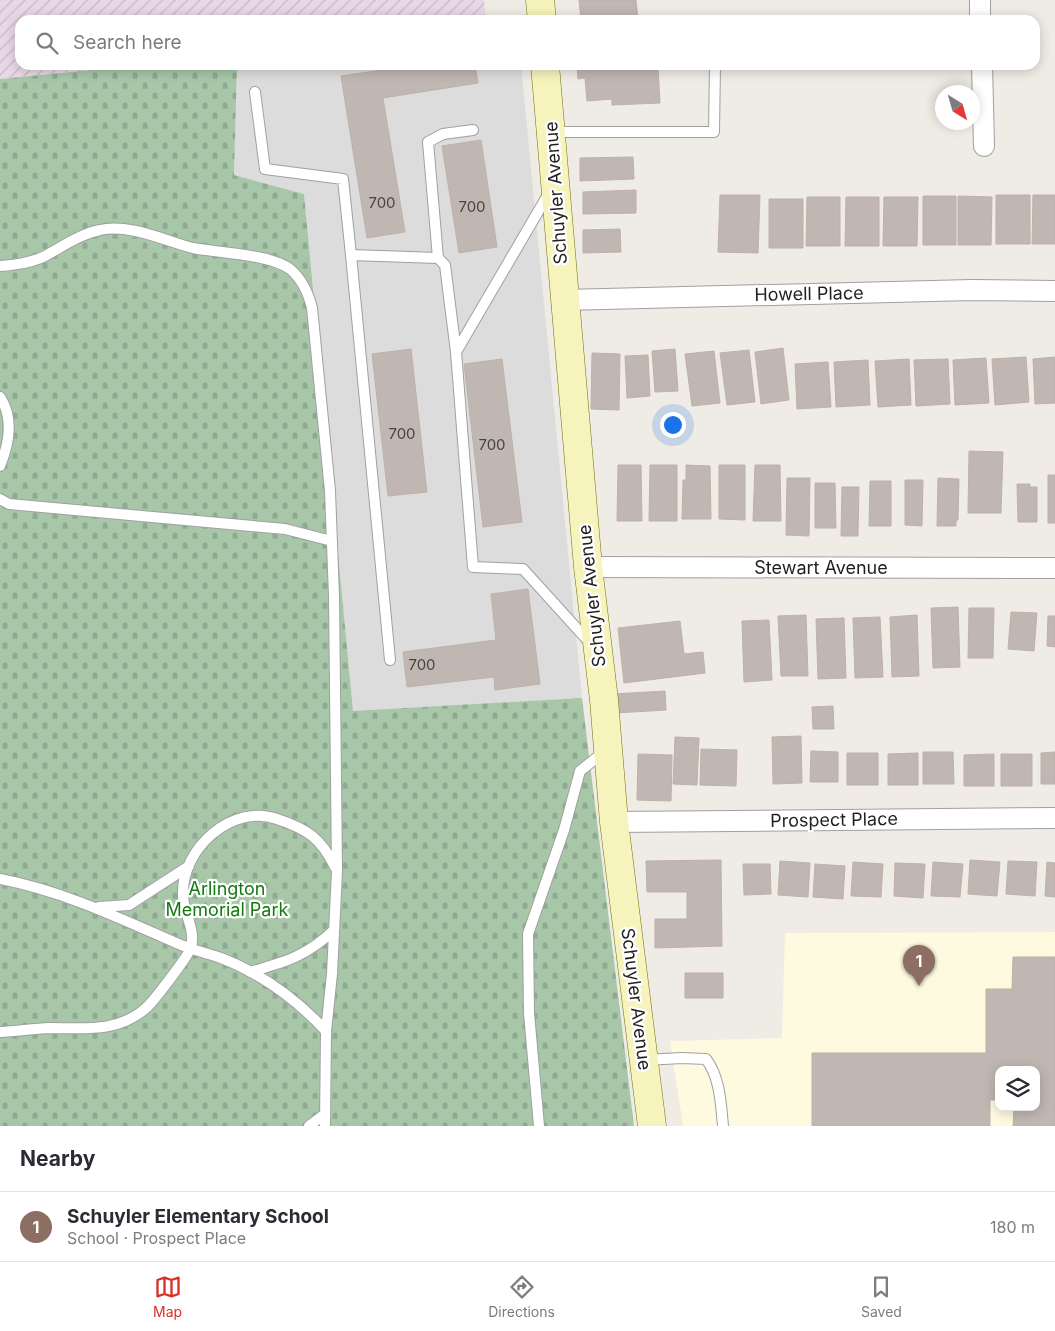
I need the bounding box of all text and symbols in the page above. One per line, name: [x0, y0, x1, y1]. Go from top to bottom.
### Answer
search box: [15, 15, 1040, 70]
icon: search: [33, 29, 61, 57]
text: Search here: [73, 31, 182, 54]
north arrow: [935, 85, 980, 130]
street label: Schuyler Avenue: [540, 121, 571, 265]
house number: 700: [368, 193, 396, 212]
house number: 700: [458, 197, 486, 216]
street label: Howell Place: [754, 282, 864, 305]
your location: [660, 412, 686, 438]
house number: 700: [388, 424, 416, 443]
house number: 700: [478, 435, 506, 454]
street label: Schuyler Avenue: [574, 524, 609, 668]
street label: Stewart Avenue: [754, 557, 888, 578]
house number: 700: [408, 655, 436, 674]
street label: Prospect Place: [770, 808, 898, 831]
park label: Arlington Memorial Park: [166, 878, 289, 920]
street label: Schuyler Avenue: [617, 927, 656, 1071]
pin: 1: [903, 945, 935, 986]
map controls: [995, 1066, 1040, 1111]
button: layers: [995, 1066, 1040, 1111]
text: Nearby: [20, 1146, 95, 1171]
text: Schuyler Elementary School: [67, 1205, 329, 1228]
text: 1: [33, 1217, 39, 1237]
text: 180 m: [990, 1217, 1035, 1237]
text: School · Prospect Place: [67, 1228, 246, 1248]
tab: Map: [153, 1273, 182, 1320]
tab: Directions: [488, 1273, 555, 1320]
tab: Saved: [861, 1273, 902, 1320]

